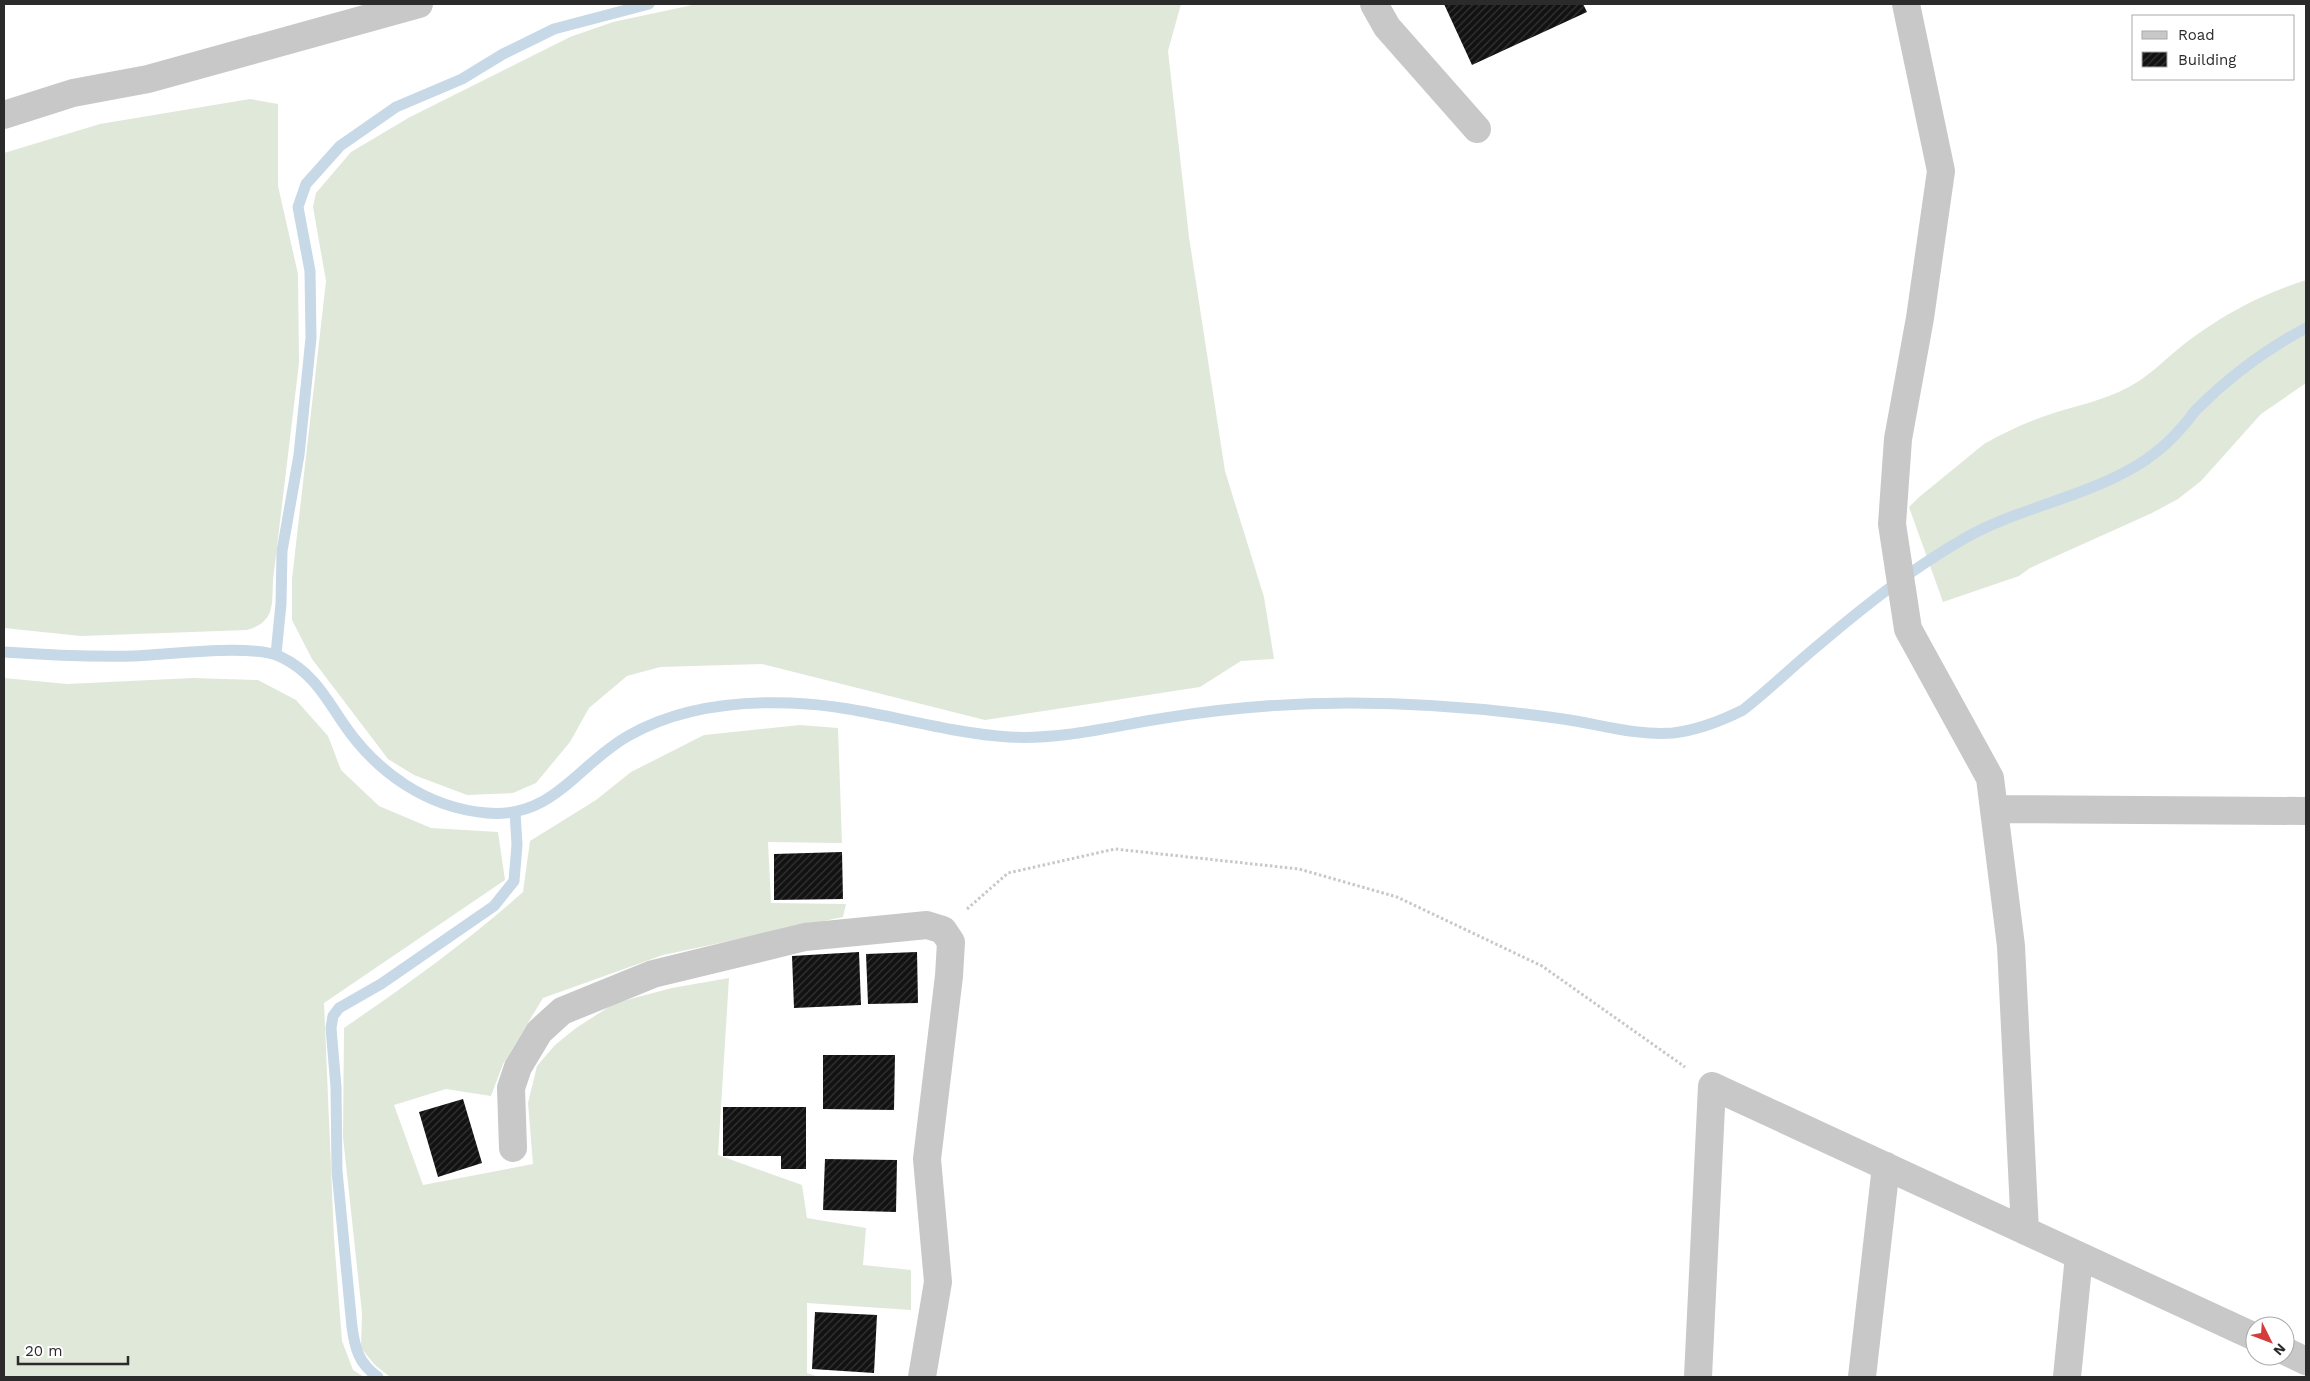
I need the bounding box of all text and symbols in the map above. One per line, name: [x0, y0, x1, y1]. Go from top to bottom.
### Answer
legend: [2132, 15, 2295, 80]
text: Road: [2178, 26, 2215, 44]
text: Building: [2178, 51, 2236, 69]
north arrow: [2245, 1316, 2295, 1366]
scale bar: [18, 1334, 128, 1366]
text: N: [2270, 1340, 2289, 1359]
text: 20 m: [25, 1342, 63, 1360]

